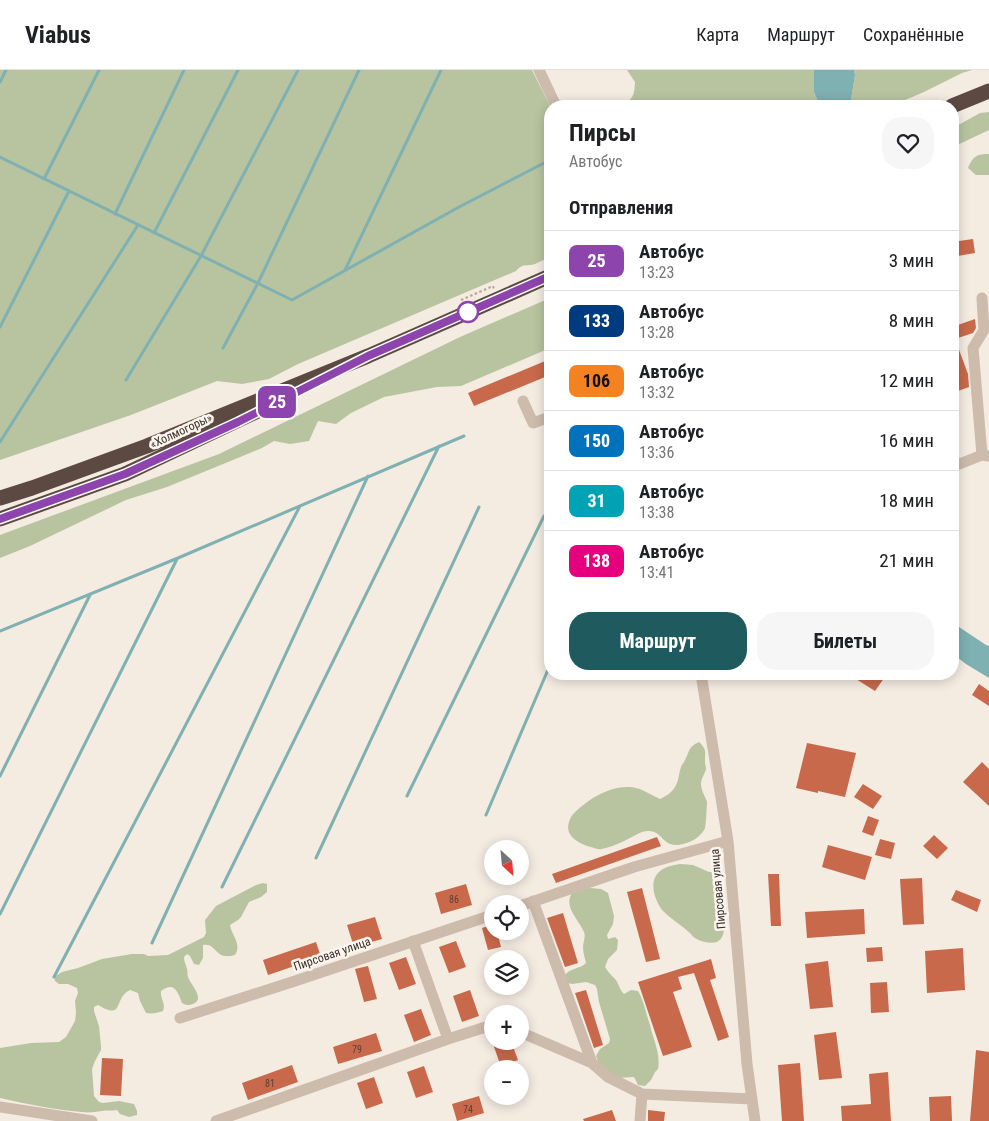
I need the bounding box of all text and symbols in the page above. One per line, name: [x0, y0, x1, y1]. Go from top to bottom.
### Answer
text: Viabus: [25, 21, 91, 49]
text: Карта: [696, 24, 739, 45]
text: Маршрут: [767, 24, 835, 45]
text: Сохранённые: [863, 24, 964, 45]
button: heart: [882, 117, 934, 169]
text: Пирсы: [569, 119, 636, 147]
text: Автобус: [569, 152, 622, 171]
text: Отправления: [569, 196, 673, 219]
text: Автобус: [639, 240, 704, 263]
text: 3 мин: [889, 249, 934, 272]
text: 25: [587, 250, 606, 271]
text: 13:23: [639, 263, 674, 282]
text: Автобус: [639, 300, 704, 323]
unlabelled marker: [457, 301, 479, 323]
text: 8 мин: [889, 309, 934, 332]
text: 133: [583, 310, 610, 331]
text: 13:28: [639, 323, 674, 342]
text: Автобус: [639, 360, 704, 383]
text: 12 мин: [879, 369, 934, 392]
text: 106: [583, 370, 610, 391]
text: 13:32: [639, 383, 674, 402]
line badge: 25: [254, 386, 300, 418]
text: 25: [268, 391, 286, 412]
street label: «Холмогоры»: [148, 411, 214, 451]
text: Автобус: [639, 420, 704, 443]
text: 16 мин: [879, 429, 934, 452]
text: 150: [583, 430, 610, 451]
text: 13:36: [639, 443, 674, 462]
text: Автобус: [639, 480, 704, 503]
text: 18 мин: [879, 489, 934, 512]
text: 31: [587, 490, 606, 511]
text: 13:38: [639, 503, 674, 522]
text: Автобус: [639, 540, 704, 563]
text: 21 мин: [879, 549, 934, 572]
text: 138: [583, 550, 610, 571]
text: 13:41: [639, 563, 674, 582]
button: Маршрут: [569, 612, 747, 670]
button: Билеты: [757, 612, 934, 670]
north arrow: [484, 840, 529, 885]
map controls: [484, 840, 529, 1105]
street label: Пирсовая улица: [708, 848, 728, 930]
house number: 86: [449, 894, 459, 905]
button: locate: [484, 895, 529, 940]
street label: Пирсовая улица: [292, 934, 373, 974]
button: layers: [484, 950, 529, 995]
button: +: [484, 1005, 529, 1050]
house number: 79: [352, 1044, 362, 1055]
button: −: [484, 1060, 529, 1105]
house number: 81: [265, 1078, 275, 1089]
house number: 74: [463, 1104, 473, 1115]

